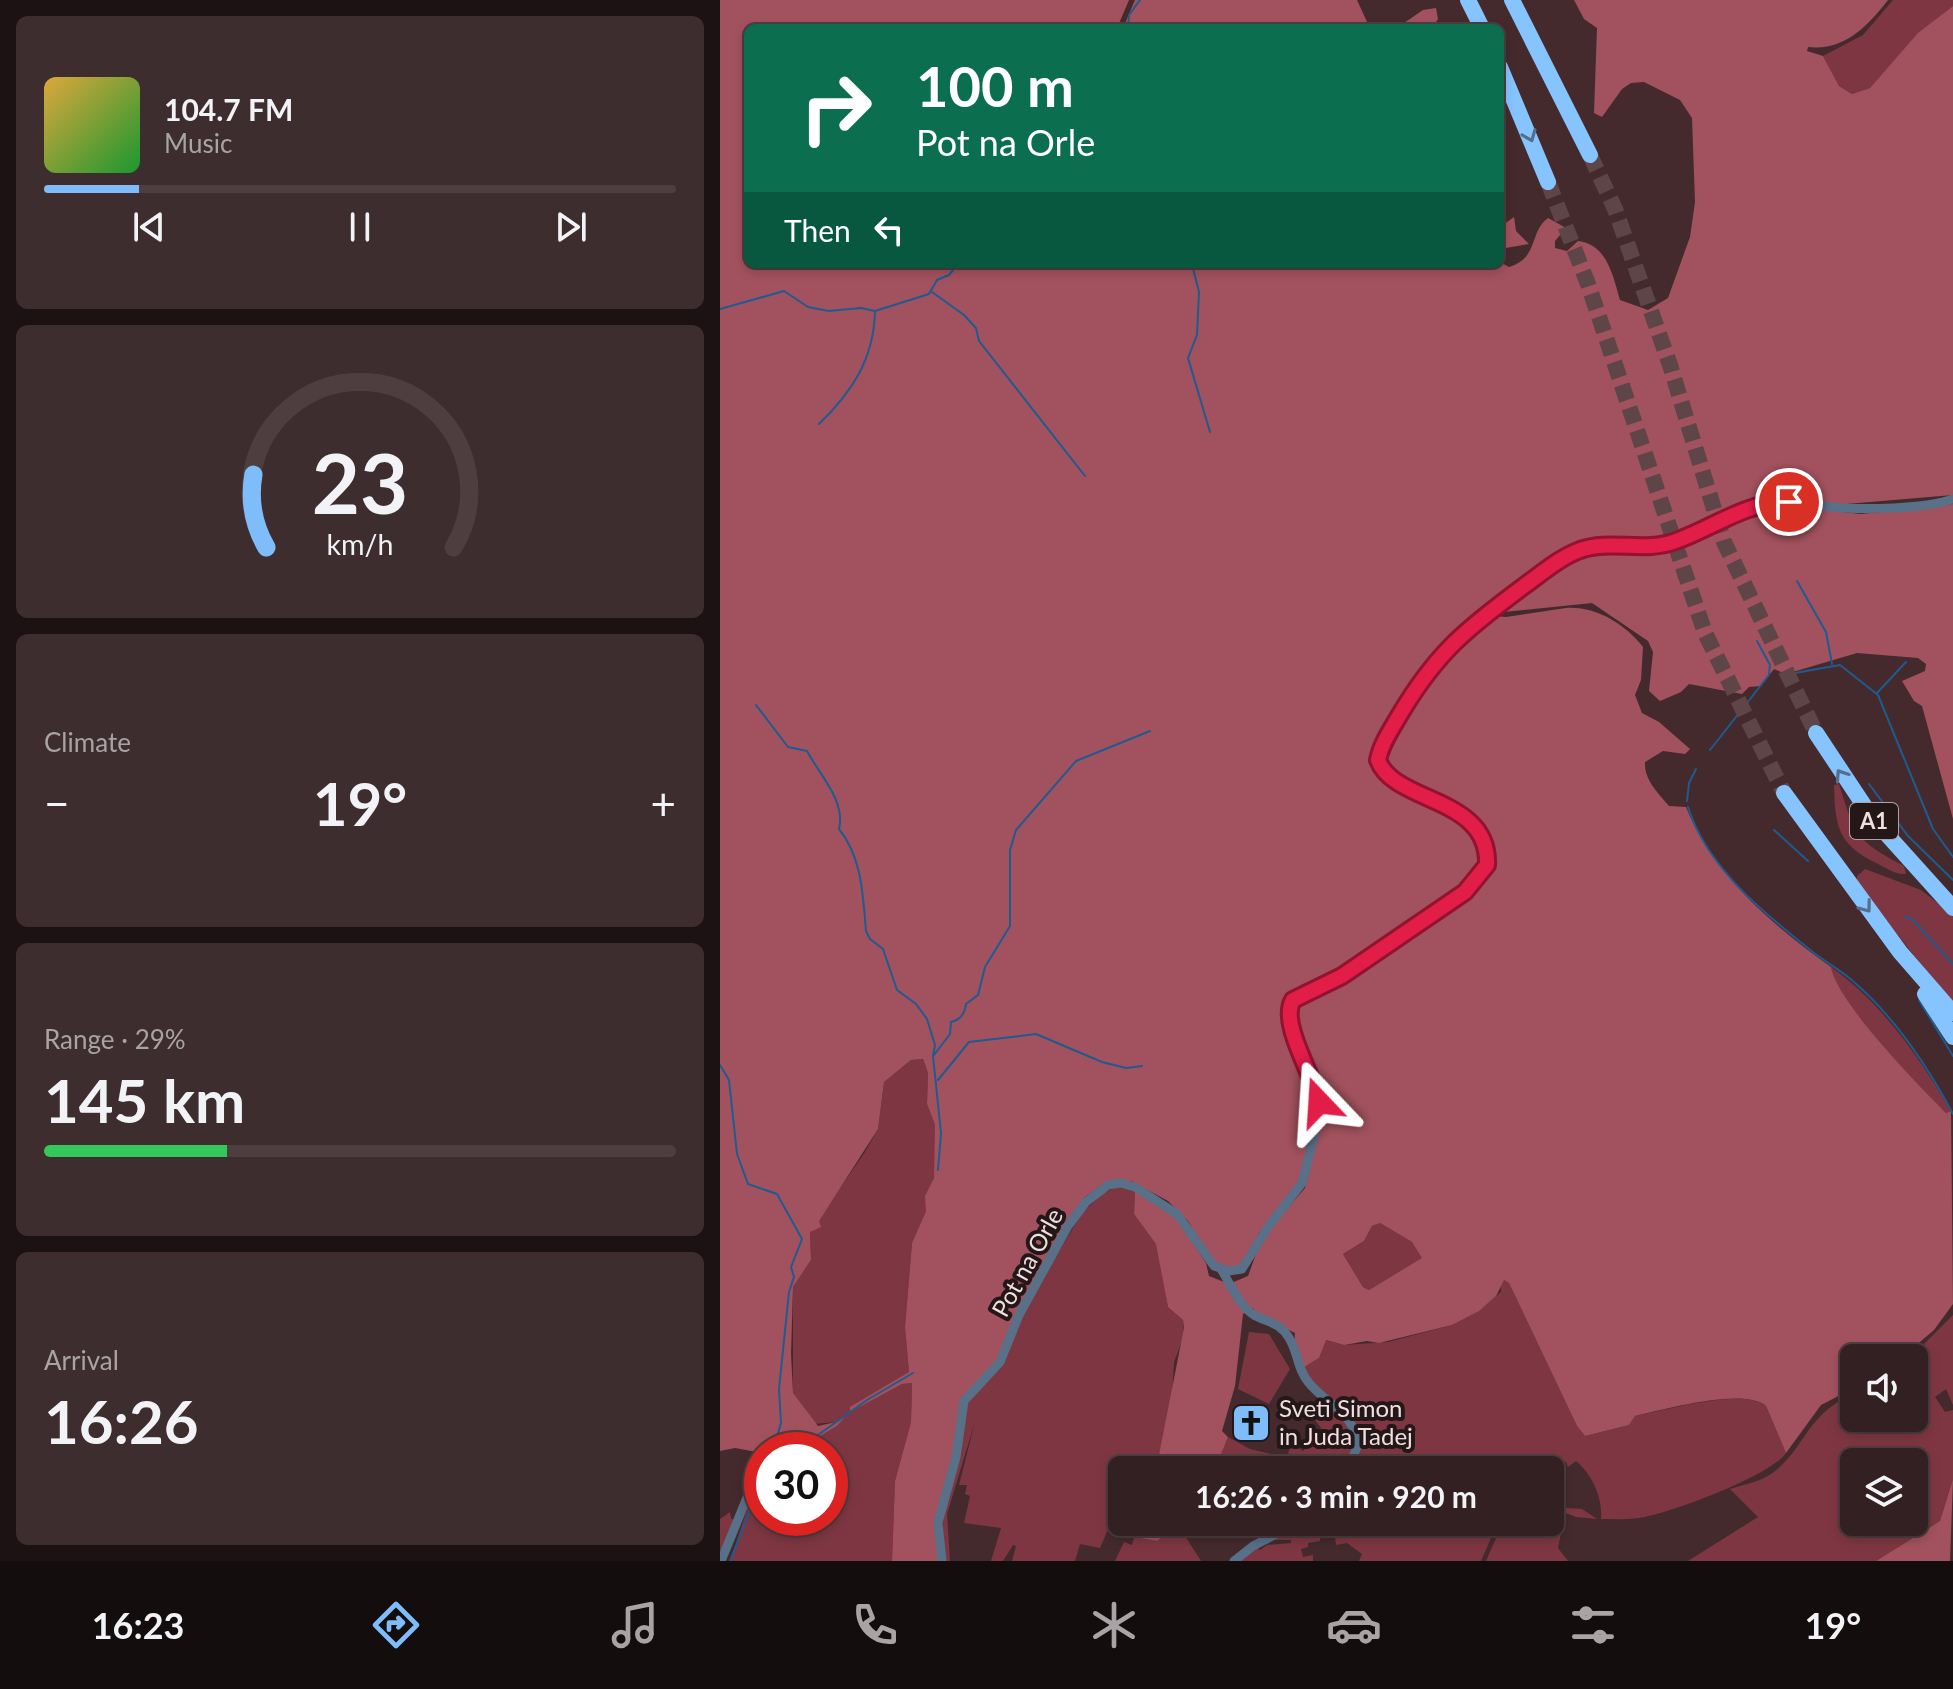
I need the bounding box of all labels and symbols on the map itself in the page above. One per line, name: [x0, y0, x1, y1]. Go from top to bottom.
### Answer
one-way arrow: [1520, 128, 1536, 142]
pin: [1755, 468, 1823, 536]
one-way arrow: [1836, 769, 1851, 784]
road number: A1: [1850, 803, 1898, 839]
one-way arrow: [1856, 898, 1870, 912]
position arrow: [1277, 1060, 1361, 1144]
street label: Pot na Orle: [985, 1203, 1068, 1322]
place label: Sveti Simon in Juda Tadej: [1279, 1393, 1413, 1450]
church icon: Sveti Simon in Juda Tadej: [1230, 1402, 1272, 1444]
speed limit sign: 30: [744, 1432, 848, 1536]

